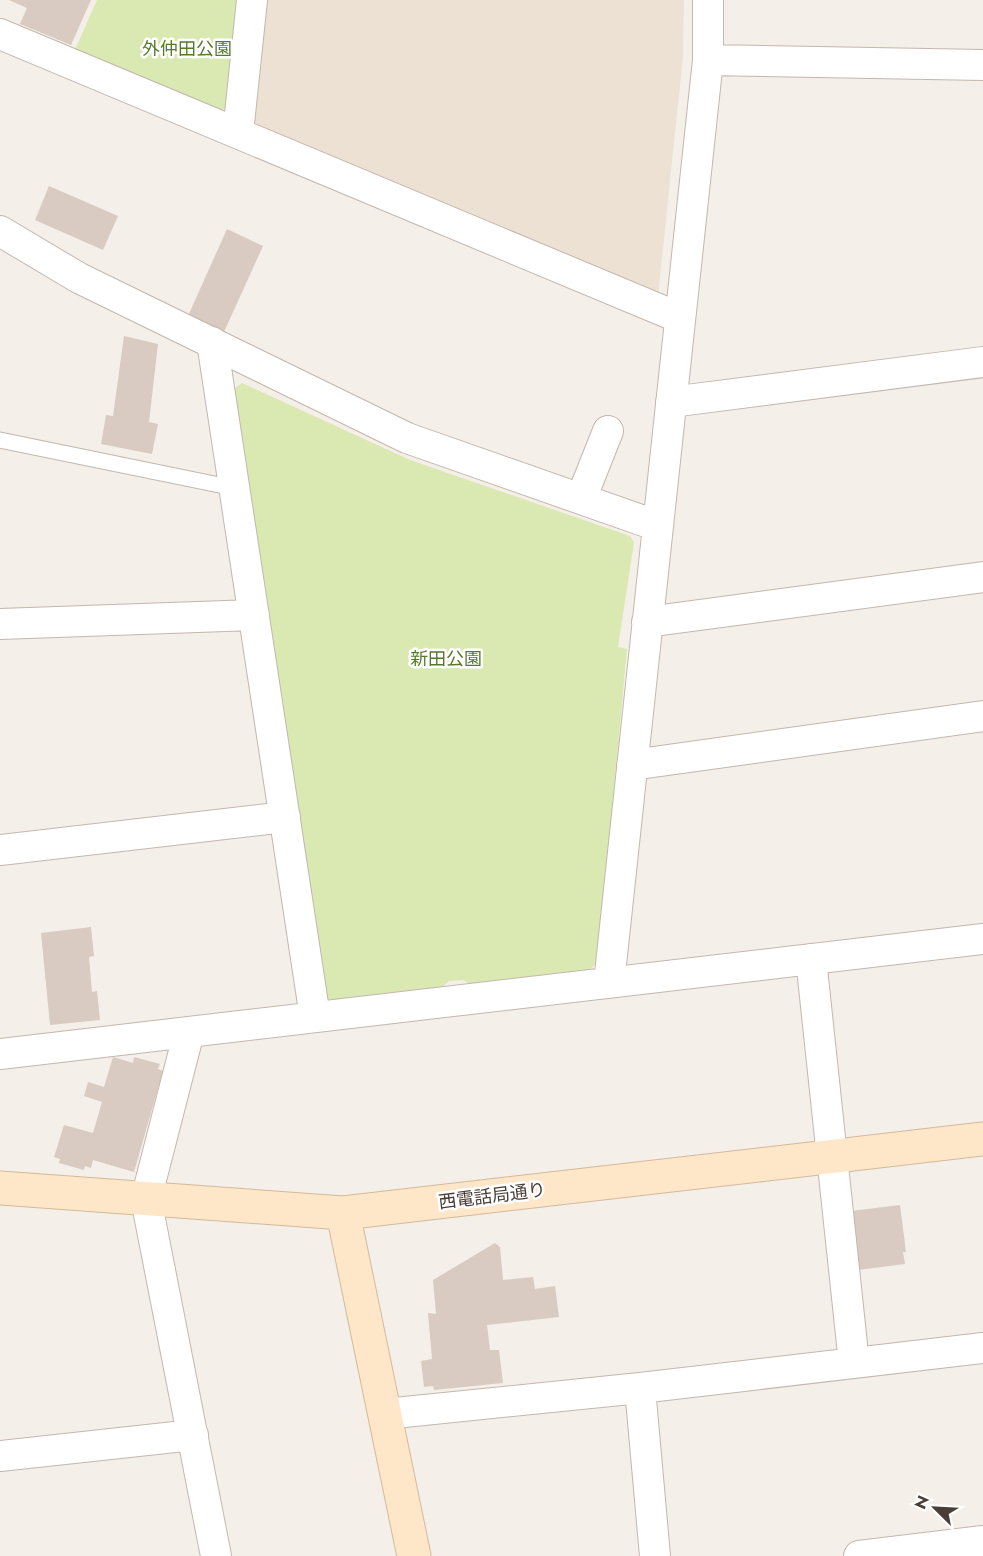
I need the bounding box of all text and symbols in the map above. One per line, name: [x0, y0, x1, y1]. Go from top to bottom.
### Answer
park label: 外仲田公園: [142, 36, 232, 62]
park label: 新田公園: [410, 646, 482, 672]
street label: 西電話局通り: [437, 1177, 547, 1215]
north arrow: [905, 1478, 965, 1538]
text: N: [909, 1492, 935, 1513]

